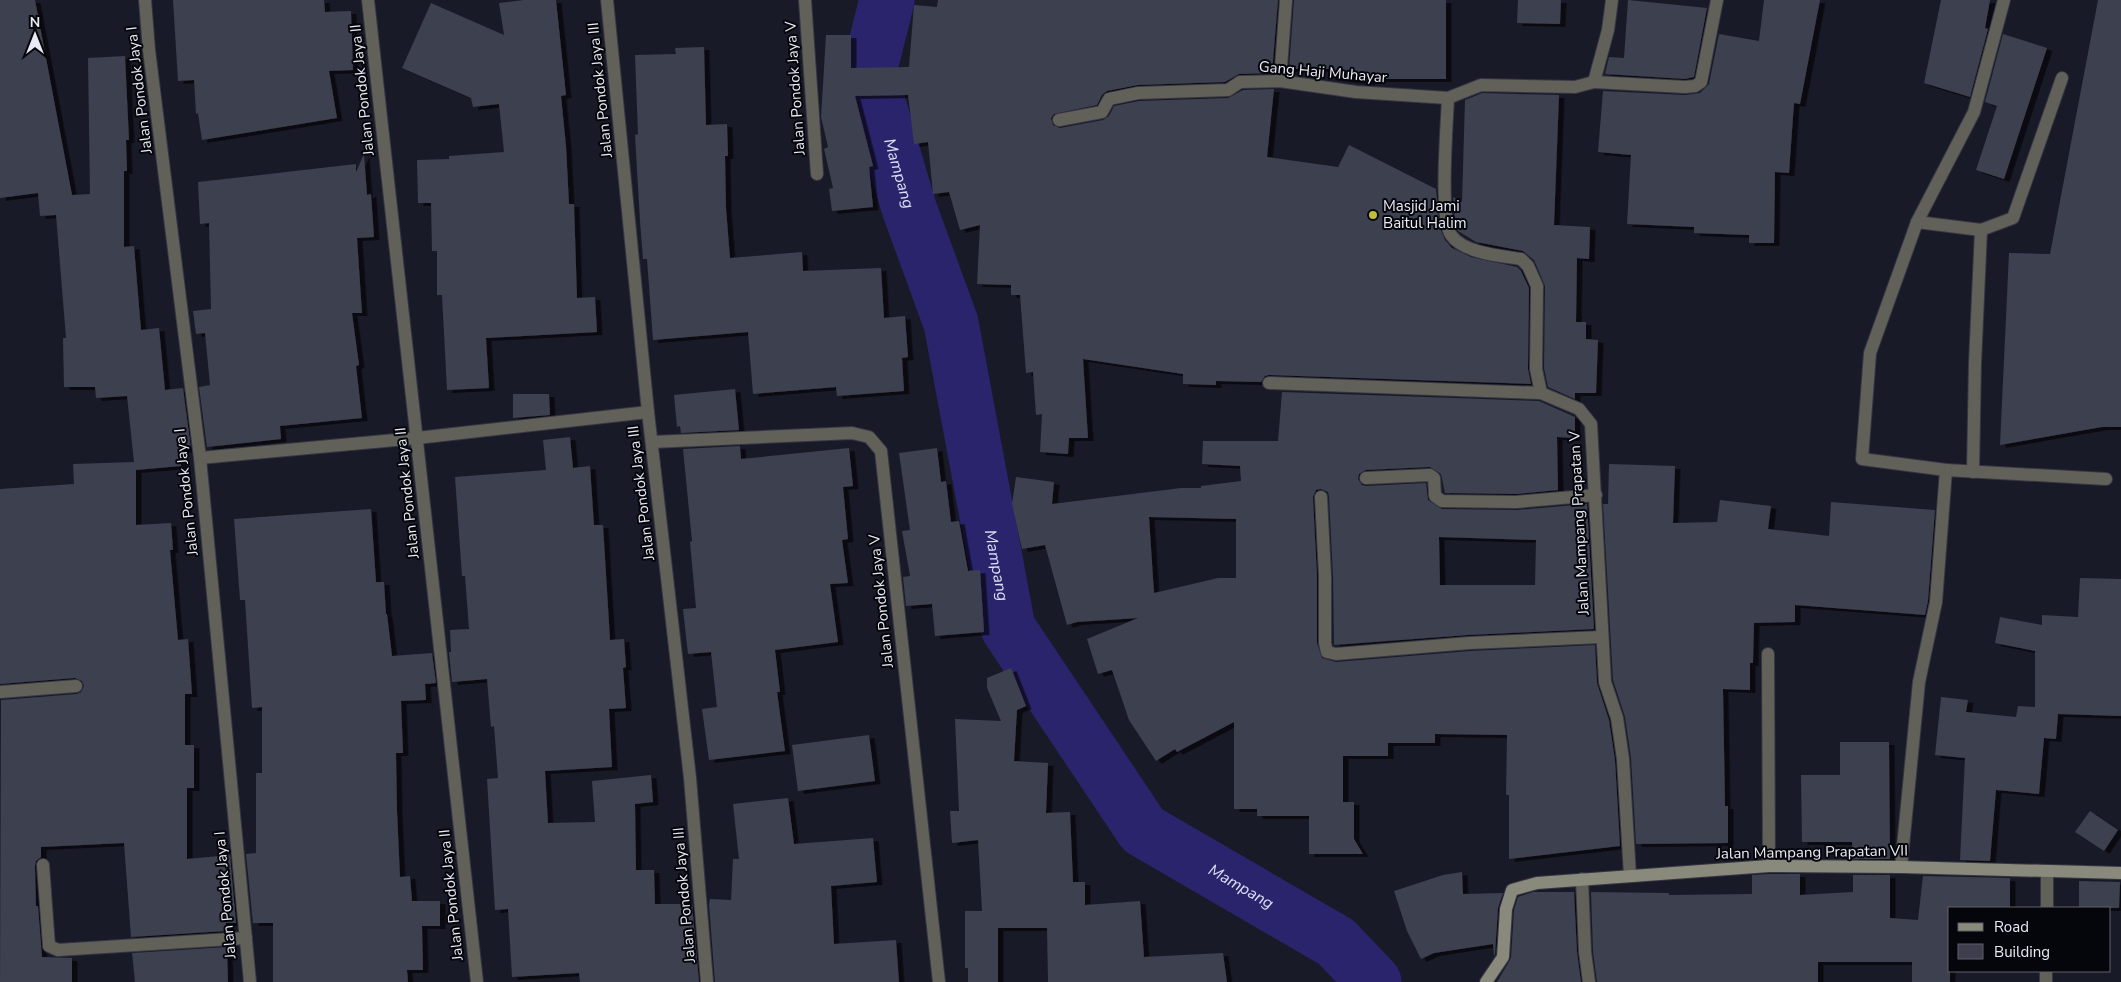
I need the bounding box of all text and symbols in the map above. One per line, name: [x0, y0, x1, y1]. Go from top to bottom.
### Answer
north arrow: [10, 10, 60, 60]
text: N: [30, 13, 40, 32]
street label: Jalan Pondok Jaya V: [780, 20, 810, 157]
street label: Jalan Pondok Jaya III: [583, 21, 617, 159]
street label: Jalan Pondok Jaya II: [345, 23, 379, 158]
street label: Jalan Pondok Jaya I: [121, 25, 157, 156]
street label: Gang Haji Muhayar: [1258, 56, 1389, 88]
water label: Mampang: [878, 136, 920, 211]
place label: Masjid Jami Baitul Halim: [1383, 196, 1467, 233]
marker: Masjid Jami Baitul Halim: [1367, 209, 1379, 221]
street label: Jalan Pondok Jaya III: [623, 424, 659, 563]
street label: Jalan Pondok Jaya II: [390, 426, 424, 561]
street label: Jalan Pondok Jaya I: [169, 427, 203, 558]
street label: Jalan Mampang Prapatan V: [1564, 430, 1594, 617]
water label: Mampang: [979, 528, 1014, 603]
street label: Jalan Pondok Jaya V: [864, 532, 898, 670]
street label: Jalan Pondok Jaya III: [668, 827, 700, 964]
street label: Jalan Pondok Jaya II: [434, 828, 468, 963]
street label: Jalan Pondok Jaya I: [209, 830, 241, 961]
street label: Jalan Mampang Prapatan VII: [1715, 840, 1908, 864]
water label: Mampang: [1204, 859, 1278, 915]
legend: [1948, 907, 2111, 972]
text: Road: [1994, 917, 2029, 937]
text: Building: [1994, 942, 2050, 962]

